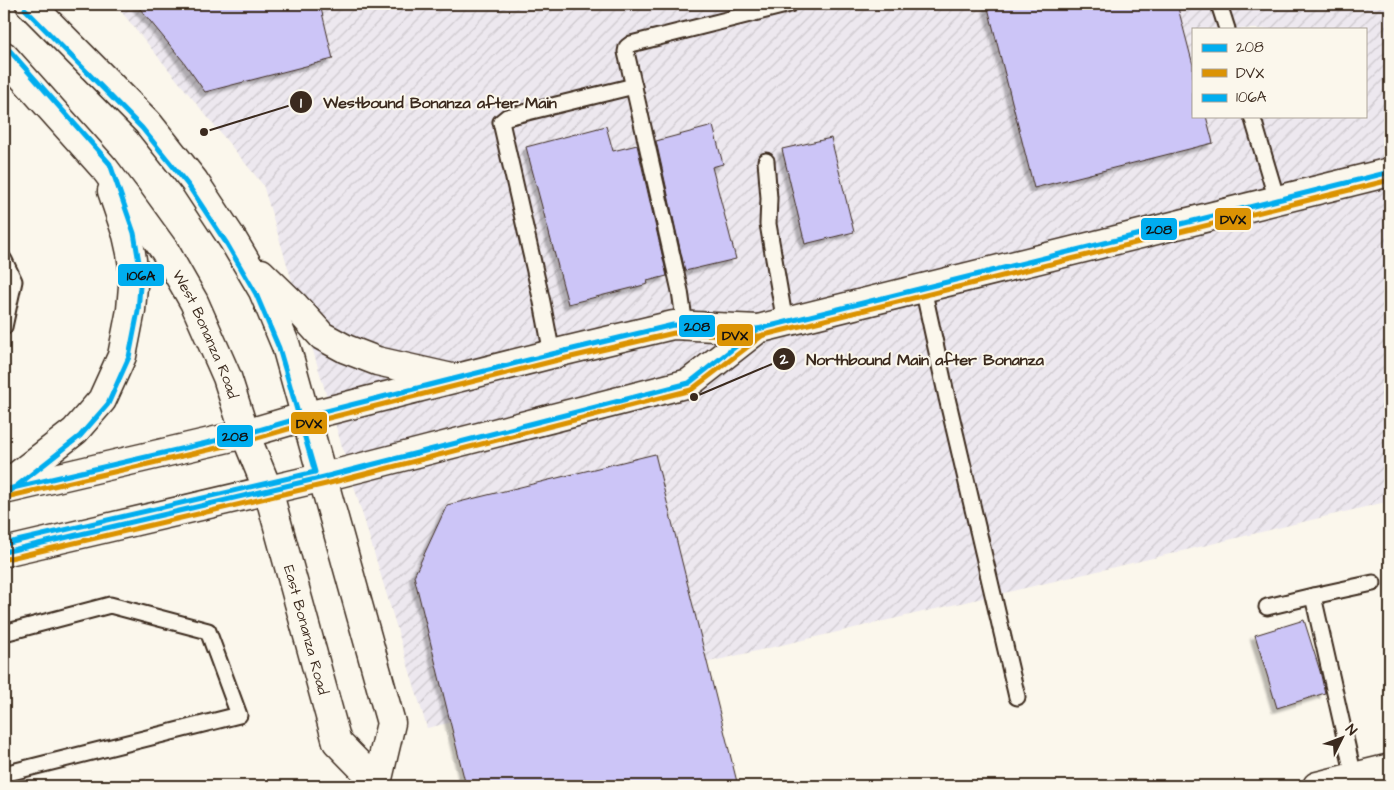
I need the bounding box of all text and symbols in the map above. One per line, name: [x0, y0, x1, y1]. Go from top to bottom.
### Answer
legend: [1192, 28, 1366, 118]
text: 208: [1236, 37, 1264, 58]
text: DVX: [1236, 63, 1264, 84]
callout: Westbound Bonanza after Main: [289, 87, 567, 118]
text: 106A: [1236, 87, 1267, 108]
text: Westbound Bonanza after Main: [322, 92, 557, 114]
text: 1: [300, 93, 302, 114]
line badge: DVX: [1214, 207, 1252, 231]
text: DVX: [1220, 210, 1247, 230]
line badge: 208: [1140, 217, 1178, 241]
text: 208: [1145, 220, 1172, 240]
line badge: 106A: [117, 263, 165, 287]
text: 106A: [127, 266, 156, 286]
street label: West Bonanza Road: [167, 266, 244, 401]
line badge: 208: [678, 314, 716, 338]
text: 208: [683, 317, 710, 337]
line badge: DVX: [716, 323, 754, 347]
text: DVX: [722, 326, 749, 346]
callout: Northbound Main after Bonanza: [771, 344, 1054, 375]
text: 2: [779, 349, 789, 370]
text: Northbound Main after Bonanza: [806, 349, 1045, 371]
line badge: DVX: [290, 411, 328, 435]
text: DVX: [296, 414, 323, 434]
line badge: 208: [216, 424, 254, 448]
text: 208: [221, 427, 248, 447]
street label: East Bonanza Road: [279, 563, 334, 697]
north arrow: [1316, 712, 1366, 762]
text: N: [1341, 720, 1361, 740]

